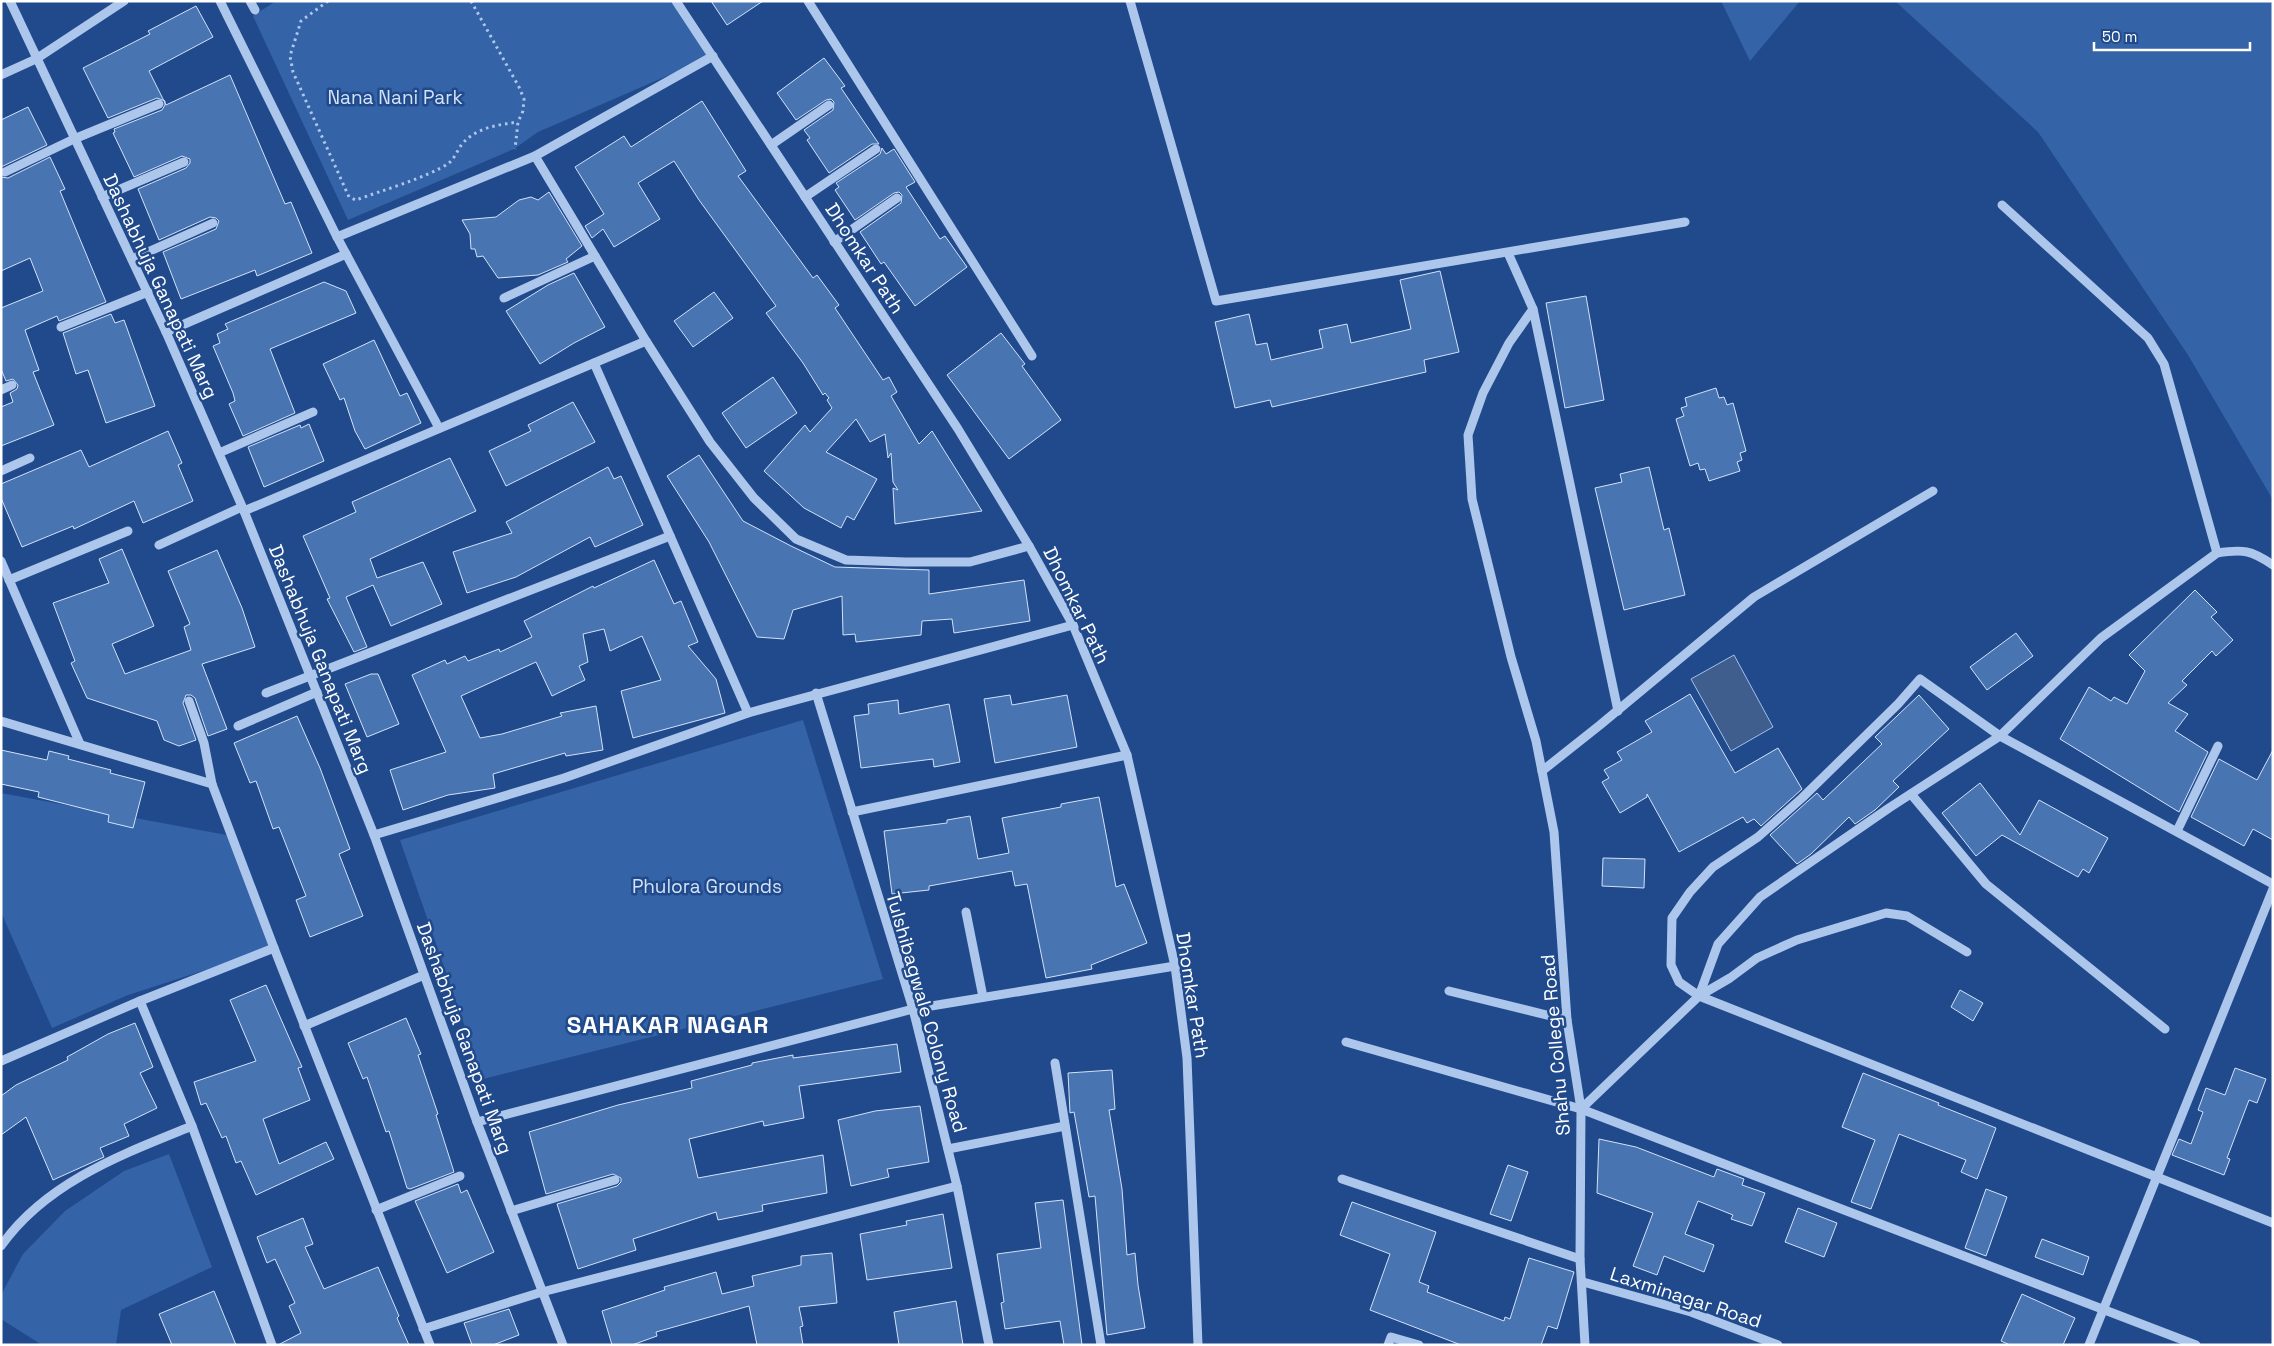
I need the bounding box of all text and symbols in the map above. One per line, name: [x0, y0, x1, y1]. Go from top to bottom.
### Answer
scale bar: [2094, 20, 2250, 52]
text: 50 m: [2102, 27, 2137, 46]
park label: Nana Nani Park: [327, 85, 463, 110]
street label: Dashabhuja Ganapati Marg: [97, 170, 224, 403]
street label: Dhomkar Path: [819, 198, 910, 318]
street label: Dashabhuja Ganapati Marg: [263, 541, 378, 778]
street label: Dhomkar Path: [1037, 543, 1116, 668]
park label: Phulora Grounds: [632, 874, 782, 899]
street label: Tulshibagwale Colony Road: [880, 889, 973, 1135]
street label: Dashabhuja Ganapati Marg: [411, 919, 518, 1158]
street label: Dhomkar Path: [1170, 930, 1215, 1060]
street label: Shahu College Road: [1535, 953, 1576, 1137]
district label: SAHAKAR NAGAR: [567, 1009, 769, 1040]
street label: Laxminagar Road: [1607, 1261, 1765, 1334]

